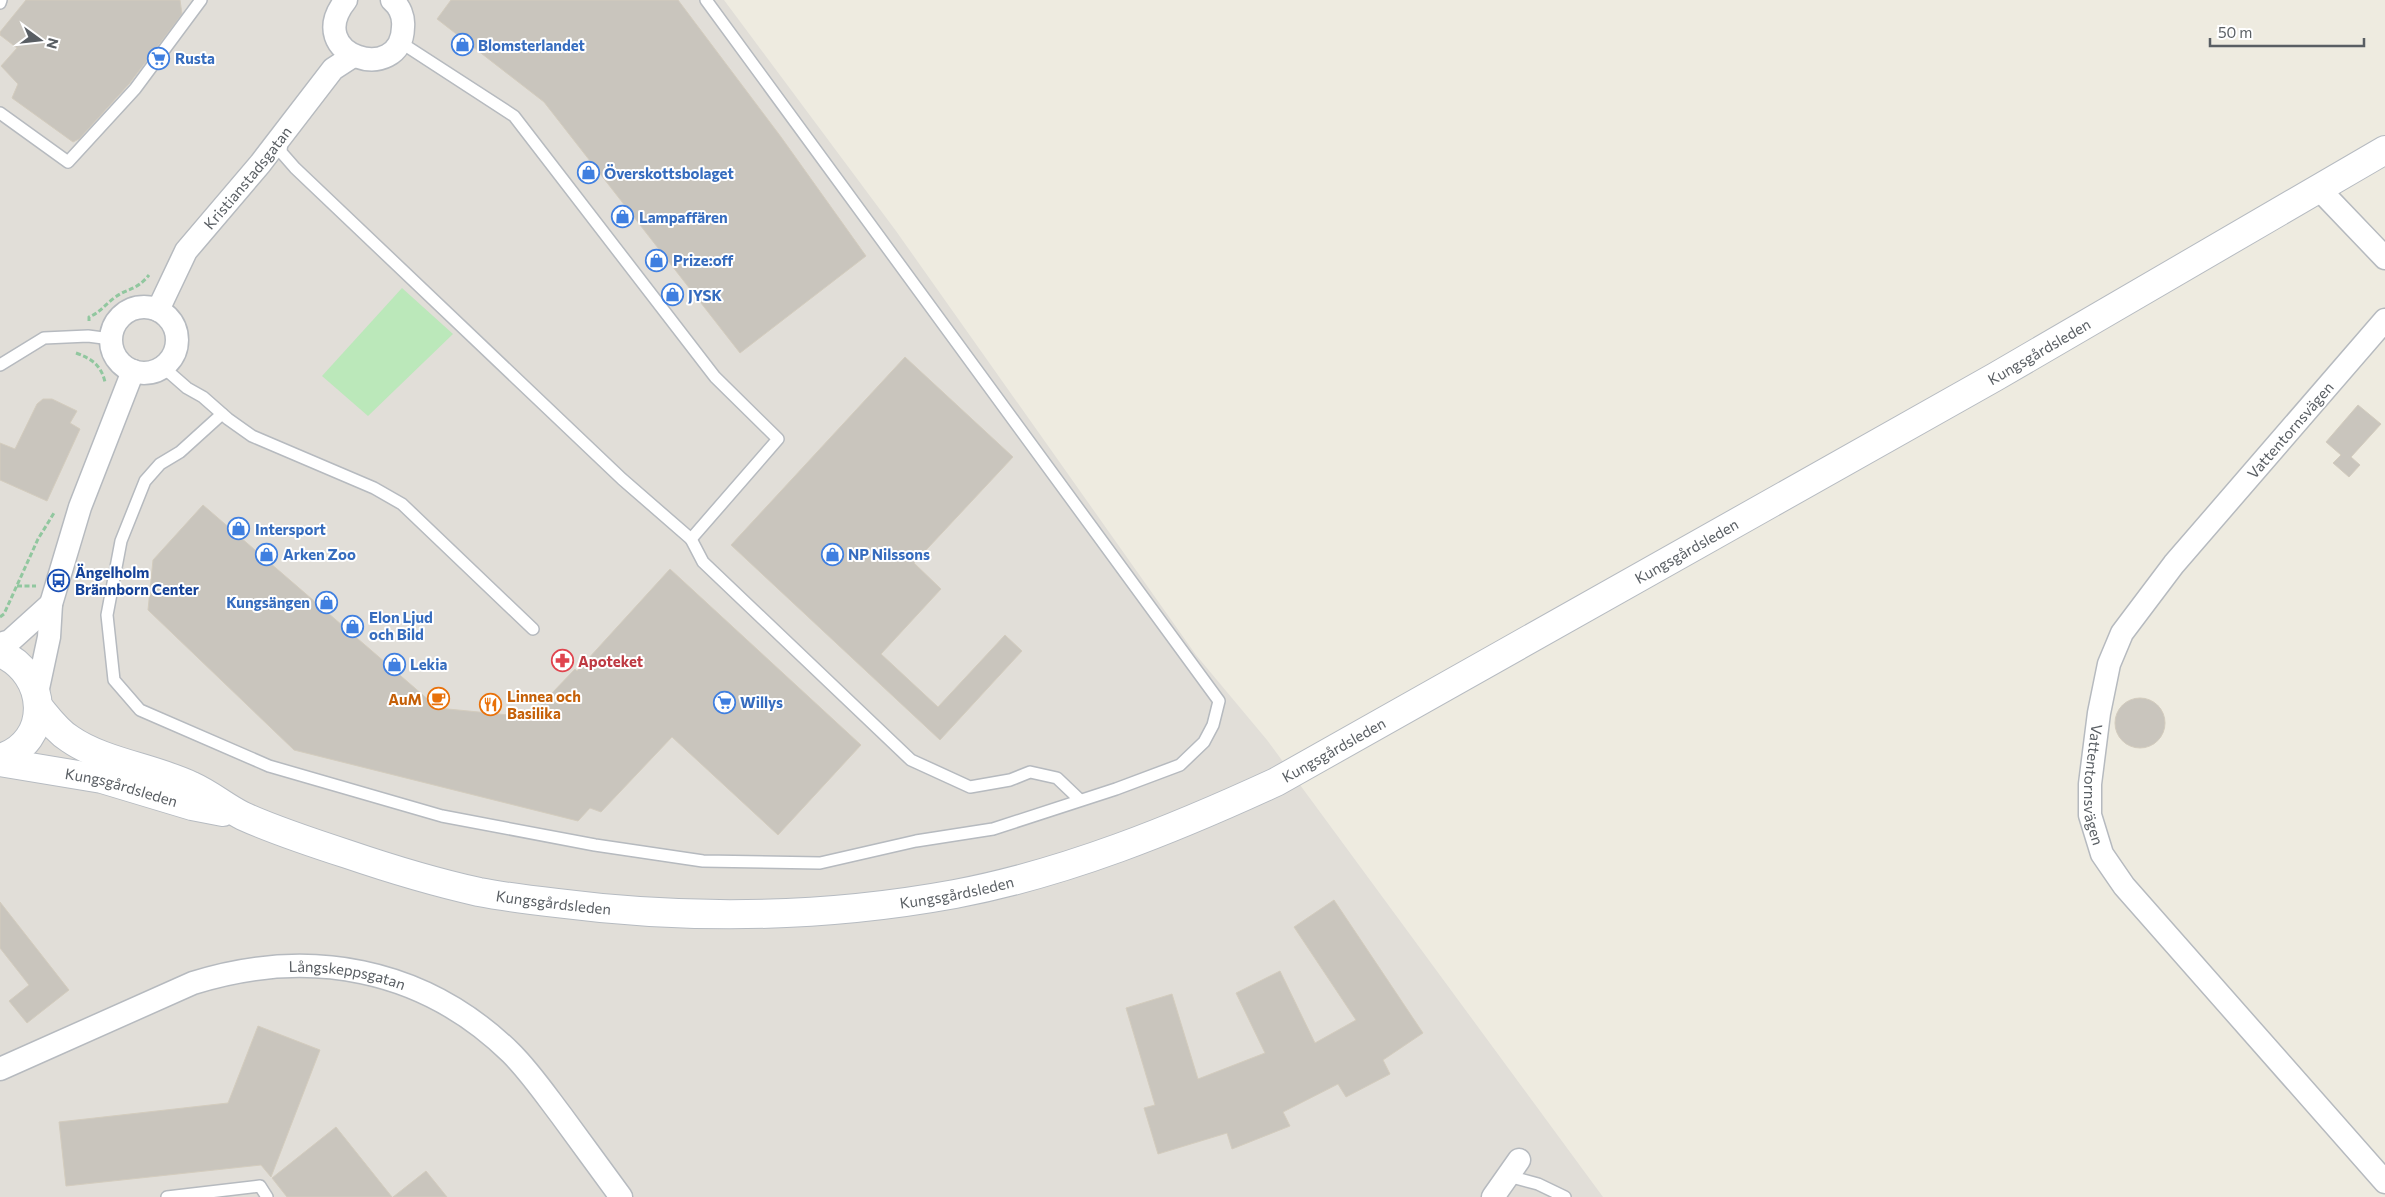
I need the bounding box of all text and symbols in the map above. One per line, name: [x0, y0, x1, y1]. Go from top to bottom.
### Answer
north arrow: [15, 15, 65, 65]
scale bar: [2210, 15, 2364, 47]
text: 50 m: [2218, 23, 2252, 41]
shop icon: Blomsterlandet: [450, 33, 474, 57]
text: N: [43, 36, 63, 51]
place label: Blomsterlandet: [478, 36, 585, 54]
supermarket icon: Rusta: [147, 46, 171, 70]
place label: Rusta: [175, 49, 215, 67]
street label: Kristianstadsgatan: [200, 122, 295, 233]
shop icon: Överskottsbolaget: [576, 161, 600, 185]
place label: Överskottsbolaget: [604, 164, 734, 182]
shop icon: Lampaffären: [611, 205, 635, 229]
place label: Lampaffären: [639, 208, 728, 226]
shop icon: Prize:off: [645, 248, 669, 272]
place label: Prize:off: [673, 251, 734, 269]
shop icon: JYSK: [660, 283, 684, 307]
place label: JYSK: [688, 286, 723, 304]
street label: Kungsgårdsleden: [1984, 315, 2093, 388]
street label: Vattentornsvägen: [2243, 378, 2337, 482]
street label: Kungsgårdsleden: [1632, 515, 1741, 587]
shop icon: Intersport: [227, 517, 251, 541]
place label: Intersport: [255, 520, 326, 538]
shop icon: Arken Zoo: [255, 542, 279, 566]
shop icon: NP Nilssons: [820, 542, 844, 566]
place label: Arken Zoo: [283, 545, 356, 563]
place label: NP Nilssons: [848, 545, 930, 563]
place label: Ängelholm Brännborn Center: [75, 563, 199, 598]
bus stop icon: Ängelholm Brännborn Center: [47, 569, 71, 593]
shop icon: Kungsängen: [314, 590, 338, 614]
place label: Kungsängen: [226, 593, 310, 611]
place label: Elon Ljud och Bild: [369, 608, 433, 643]
shop icon: Elon Ljud och Bild: [341, 614, 365, 638]
pharmacy icon: Apoteket: [550, 649, 574, 673]
shop icon: Lekia: [382, 652, 406, 676]
place label: Apoteket: [578, 652, 643, 670]
place label: Lekia: [410, 655, 447, 673]
cafe icon: AuM: [426, 687, 450, 711]
place label: Linnea och Basilika: [507, 687, 581, 722]
place label: AuM: [388, 690, 422, 708]
supermarket icon: Willys: [712, 690, 736, 714]
restaurant icon: Linnea och Basilika: [479, 693, 503, 717]
place label: Willys: [740, 693, 783, 711]
street label: Kungsgårdsleden: [1279, 713, 1388, 786]
street label: Vattentornsvägen: [2081, 723, 2108, 847]
street label: Kungsgårdsleden: [64, 764, 180, 810]
street label: Kungsgårdsleden: [898, 872, 1015, 912]
street label: Kungsgårdsleden: [495, 886, 612, 918]
street label: Långskeppsgatan: [288, 957, 408, 993]

